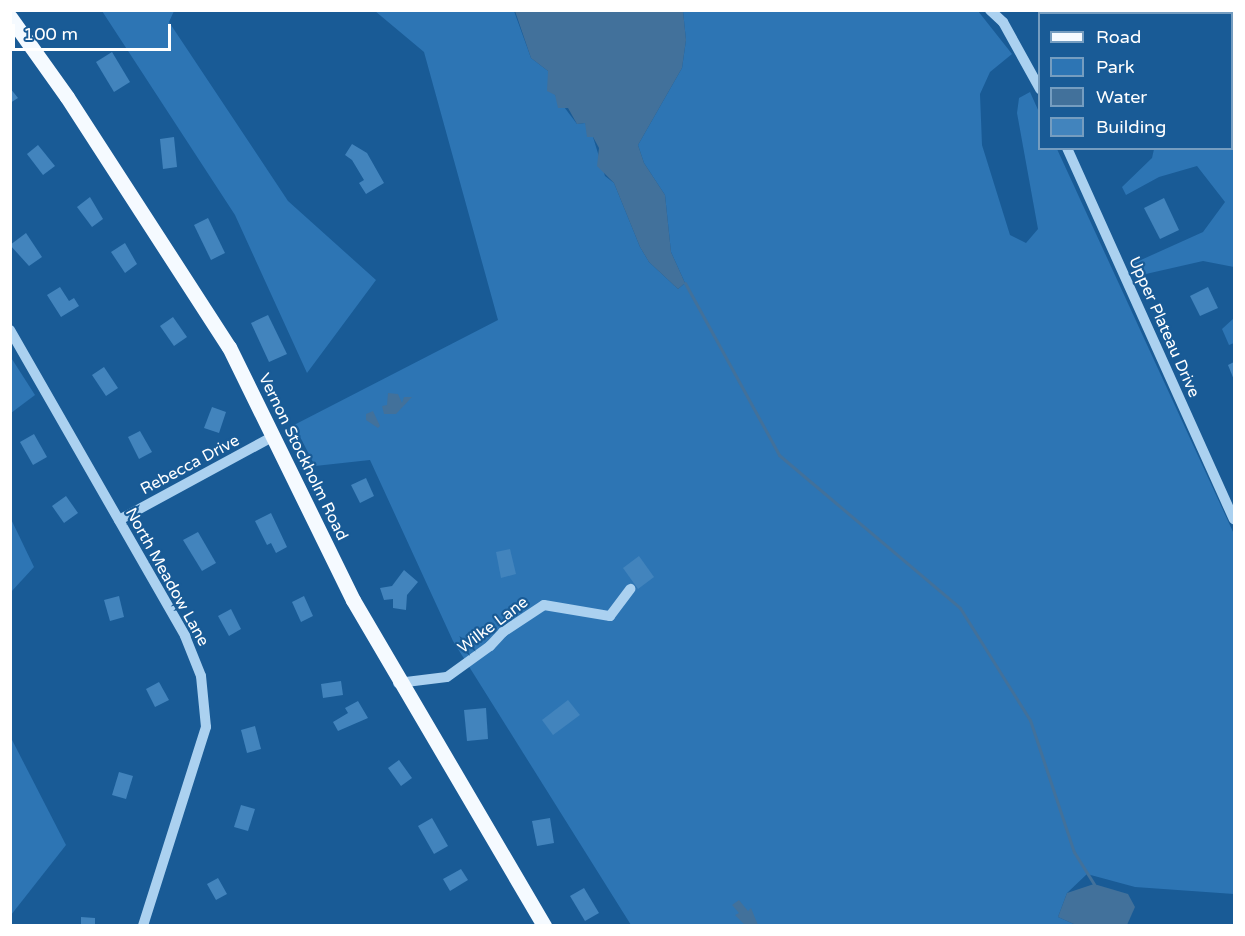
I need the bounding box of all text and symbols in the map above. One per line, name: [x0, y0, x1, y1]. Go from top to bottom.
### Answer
scale bar: [15, 12, 174, 50]
legend: [1038, 12, 1233, 150]
text: 100 m: [23, 23, 78, 45]
text: Road: [1096, 26, 1141, 48]
text: Park: [1096, 56, 1134, 78]
text: Water: [1096, 86, 1147, 108]
text: Building: [1096, 116, 1166, 138]
street label: Upper Plateau Drive: [1124, 254, 1204, 400]
street label: Vernon Stockholm Road: [254, 370, 352, 544]
street label: Rebecca Drive: [137, 431, 243, 499]
street label: North Meadow Lane: [121, 504, 213, 650]
street label: Wilke Lane: [454, 592, 532, 658]

